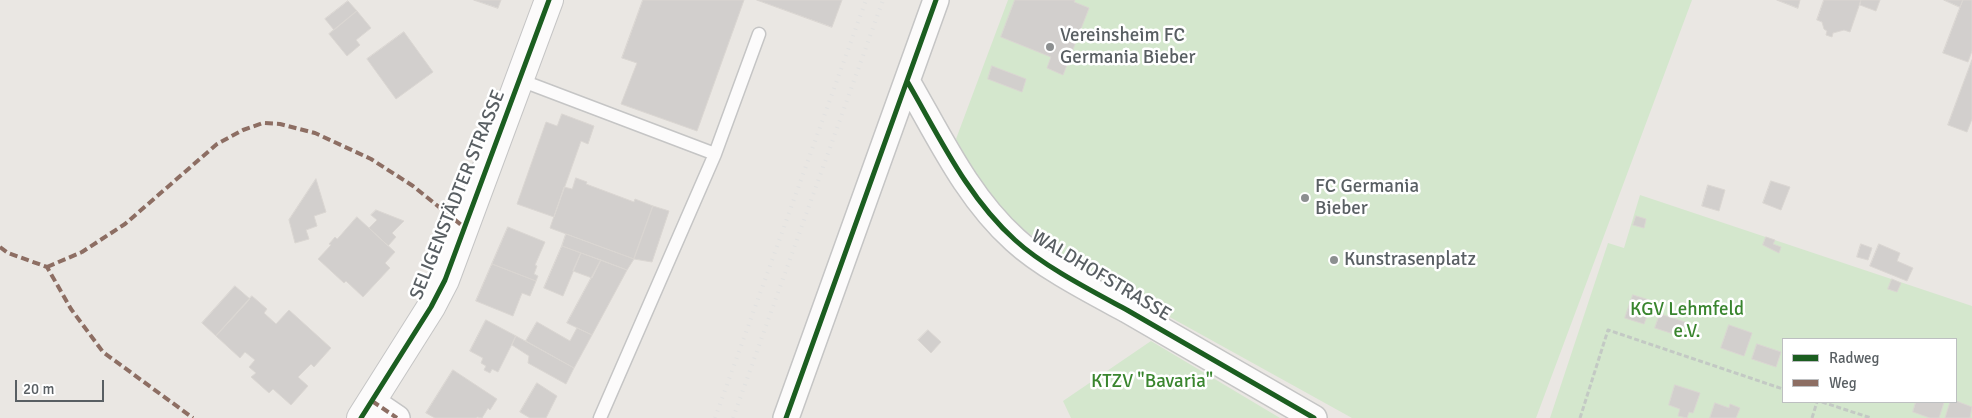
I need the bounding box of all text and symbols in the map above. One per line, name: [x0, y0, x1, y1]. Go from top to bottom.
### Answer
place label: Vereinsheim FC Germania Bieber: [1060, 25, 1195, 69]
marker: Vereinsheim FC Germania Bieber: [1044, 41, 1056, 53]
street label: SELIGENSTÄDTER STRASSE: [405, 87, 511, 303]
place label: FC Germania Bieber: [1315, 176, 1419, 220]
marker: FC Germania Bieber: [1299, 192, 1311, 204]
street label: WALDHOFSTRASSE: [1027, 225, 1175, 327]
place label: Kunstrasenplatz: [1344, 249, 1476, 271]
marker: Kunstrasenplatz: [1328, 254, 1340, 266]
park label: KGV Lehmfeld e.V.: [1630, 299, 1744, 343]
legend: [1782, 338, 1957, 403]
text: Radweg: [1829, 349, 1879, 367]
scale bar: [18, 370, 106, 402]
park label: KTZV "Bavaria": [1091, 371, 1213, 393]
text: Weg: [1829, 374, 1857, 392]
text: 20 m: [23, 380, 54, 398]

